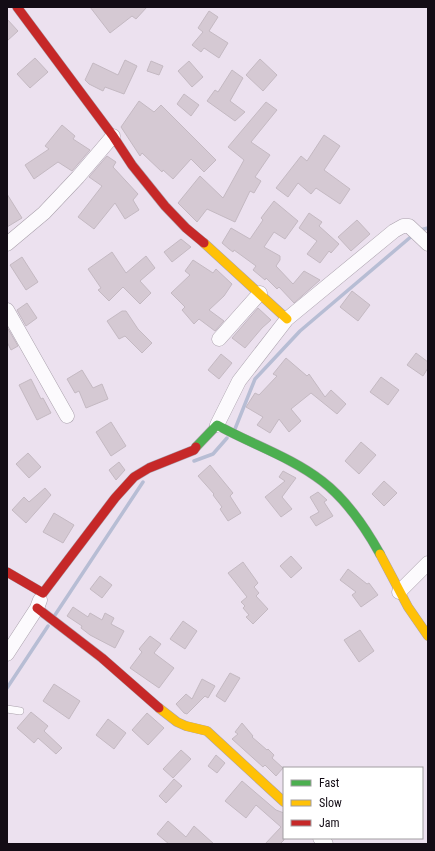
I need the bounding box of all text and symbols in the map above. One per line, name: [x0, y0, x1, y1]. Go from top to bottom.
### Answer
legend: [283, 767, 423, 839]
text: Fast: [319, 776, 340, 790]
text: Slow: [319, 796, 342, 810]
text: Jam: [319, 816, 340, 830]

